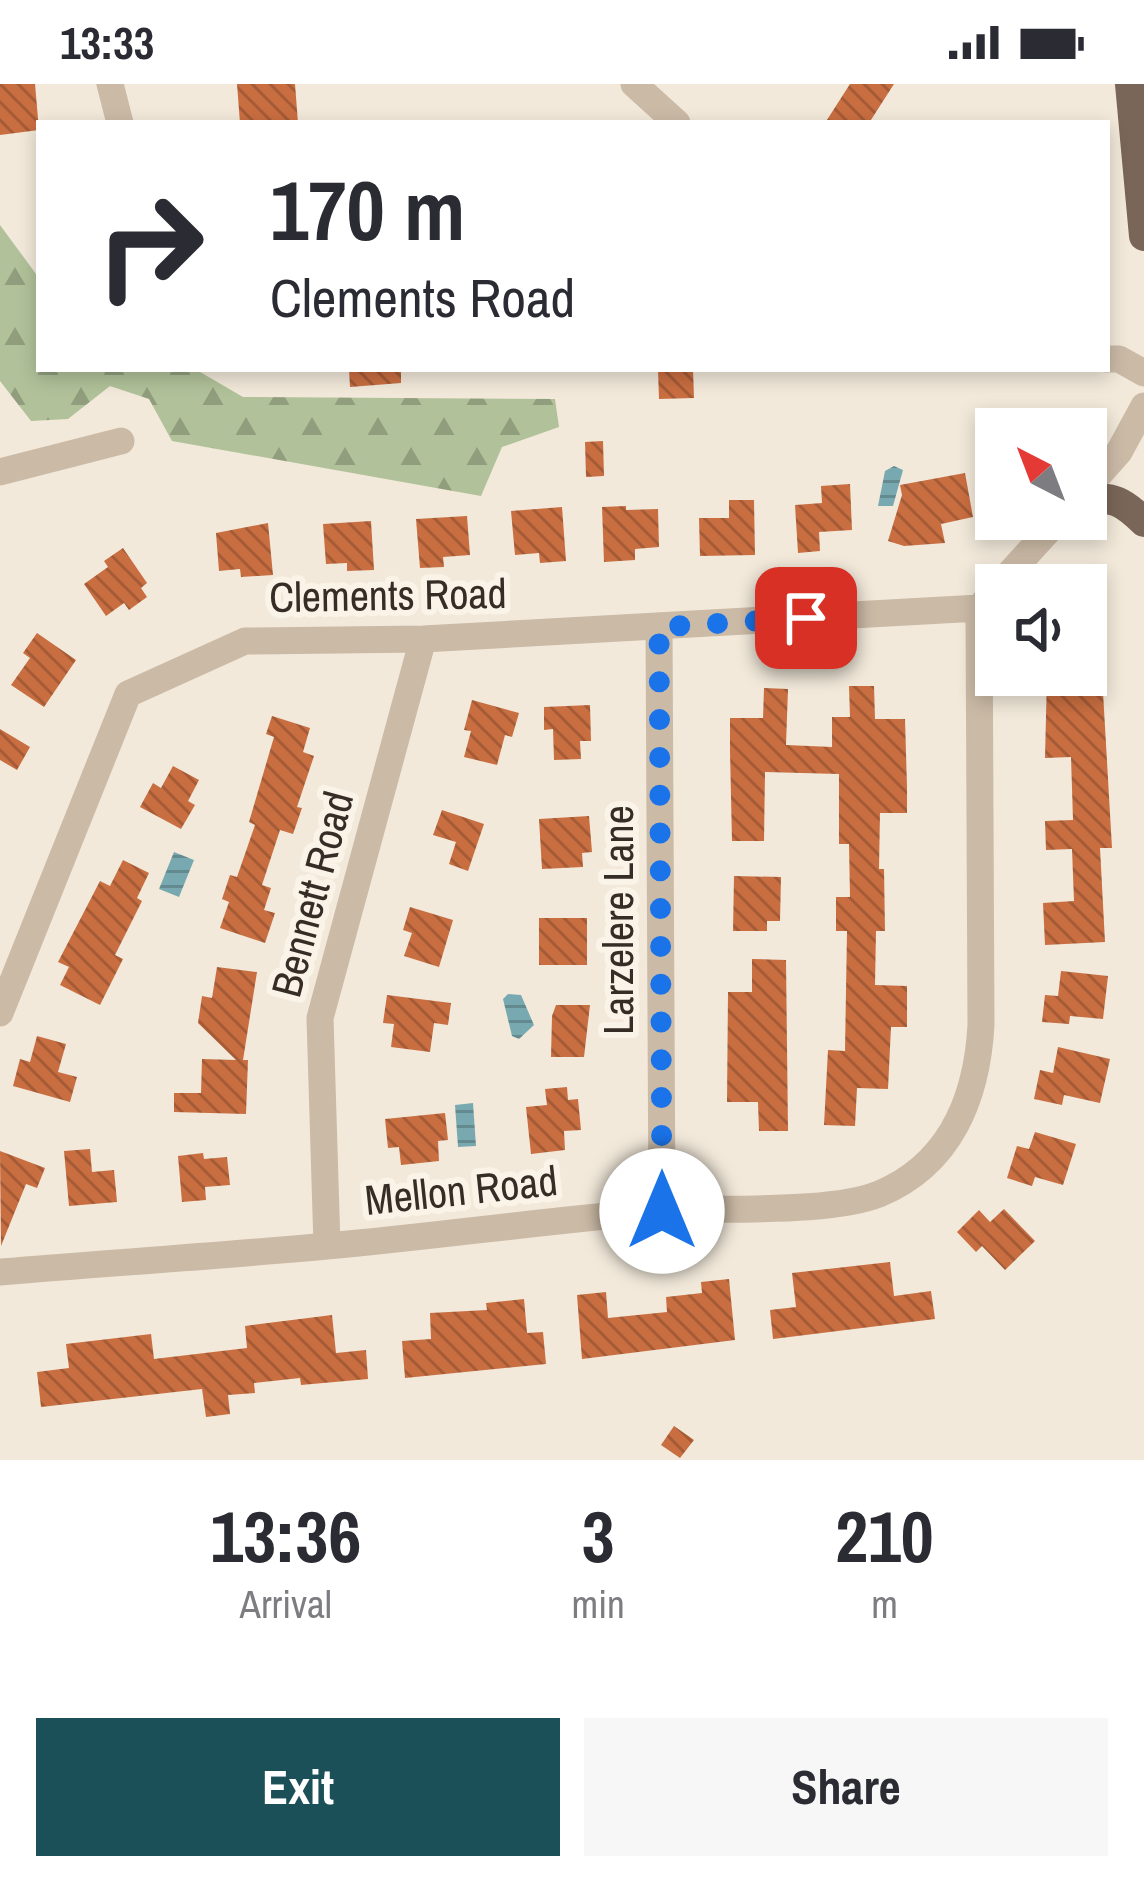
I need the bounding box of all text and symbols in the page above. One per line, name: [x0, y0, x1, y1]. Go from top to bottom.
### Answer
text: 13:33: [60, 12, 154, 73]
text: 170 m: [270, 153, 465, 266]
icon: right: [72, 168, 228, 324]
text: Clements Road: [270, 261, 575, 334]
north arrow: [975, 408, 1107, 540]
map controls: [975, 408, 1107, 696]
button: sound: [975, 564, 1107, 696]
street label: Clements Road: [269, 565, 507, 625]
pin: [755, 567, 857, 669]
icon: arrive: [773, 585, 839, 651]
street label: Bennett Road: [258, 785, 366, 1003]
street label: Larzelere Lane: [590, 805, 646, 1035]
position arrow: [599, 1148, 725, 1274]
street label: Mellon Road: [362, 1152, 560, 1228]
text: 13:36: [210, 1487, 361, 1584]
text: 3: [582, 1487, 615, 1584]
text: 210: [835, 1487, 934, 1584]
text: Arrival: [240, 1578, 332, 1630]
text: min: [572, 1578, 625, 1630]
text: m: [871, 1578, 898, 1630]
button: Exit: [36, 1718, 560, 1856]
button: Share: [584, 1718, 1108, 1856]

